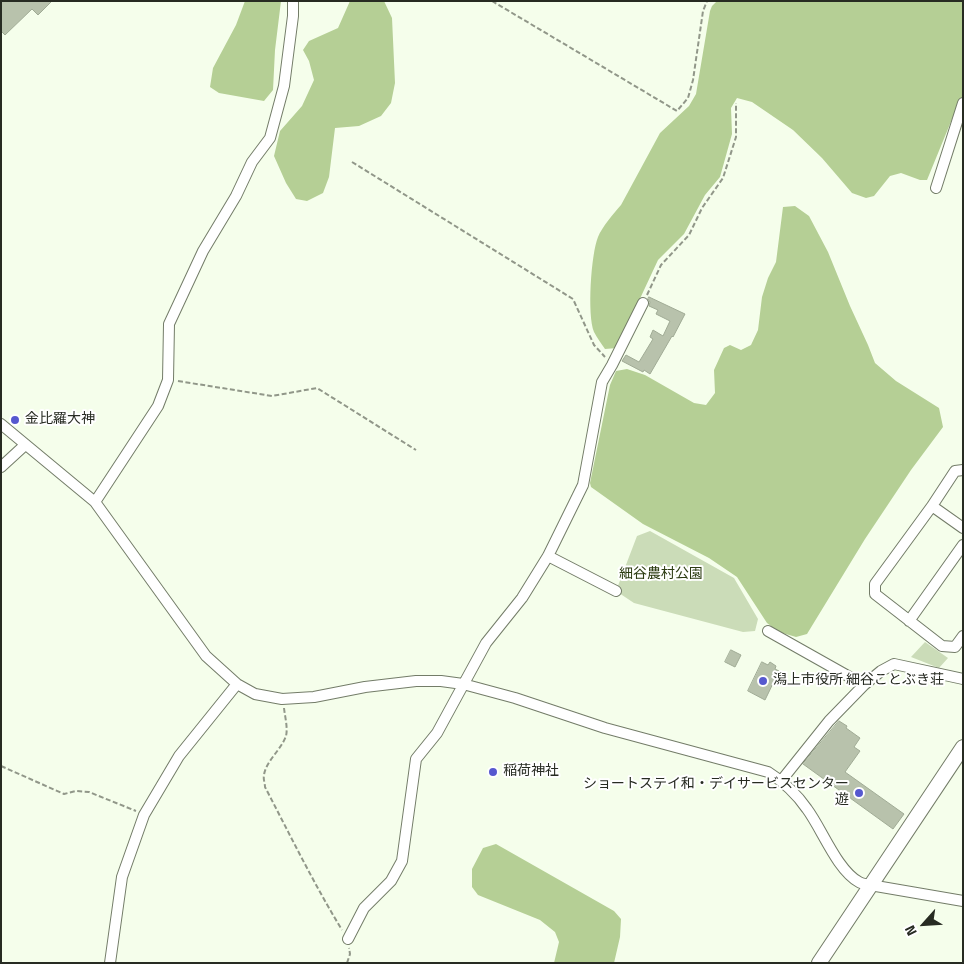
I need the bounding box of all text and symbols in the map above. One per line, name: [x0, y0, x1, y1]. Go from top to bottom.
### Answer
place label: 金比羅大神: [25, 412, 95, 428]
marker: 金比羅大神: [9, 414, 21, 426]
park label: 細谷農村公園: [619, 567, 703, 583]
place label: 潟上市役所 細谷ことぶき荘: [773, 673, 944, 689]
marker: 潟上市役所 細谷ことぶき荘: [757, 675, 769, 687]
place label: 稲荷神社: [503, 764, 559, 780]
marker: 稲荷神社: [487, 766, 499, 778]
place label: ショートステイ和・デイサービスセンター 遊: [583, 777, 849, 810]
marker: ショートステイ和・デイサービスセンター 遊: [853, 787, 865, 799]
north arrow: [899, 899, 949, 949]
text: N: [899, 922, 922, 940]

